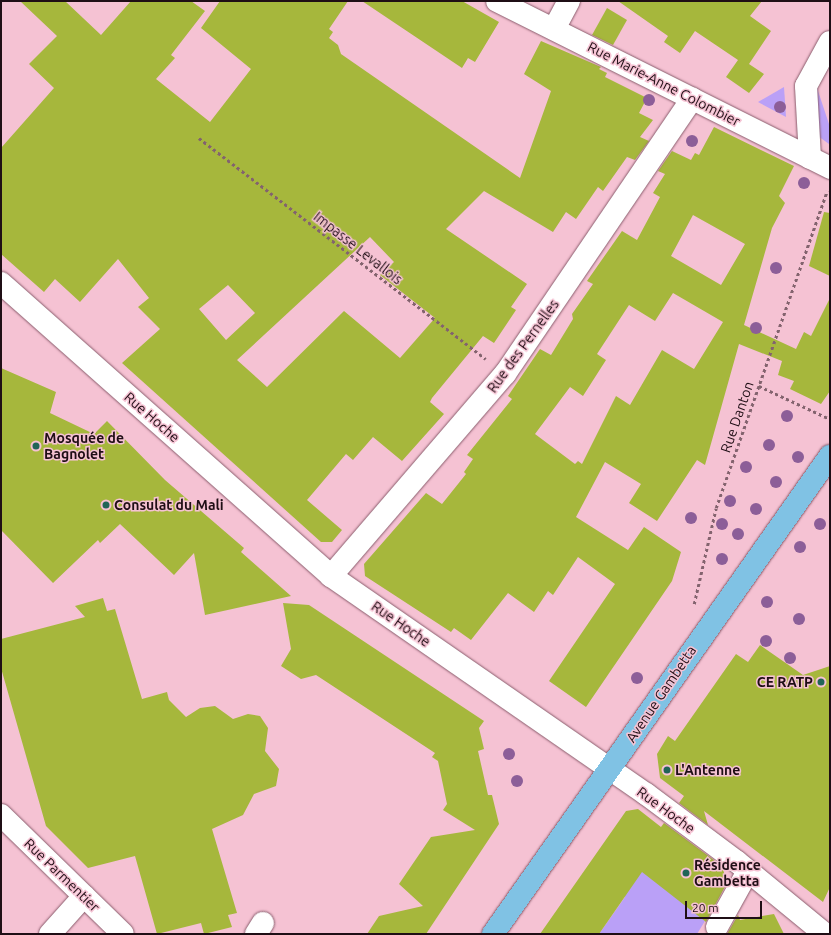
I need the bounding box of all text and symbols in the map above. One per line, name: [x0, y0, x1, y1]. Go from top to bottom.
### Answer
street label: Rue Marie-Anne Colombier: [585, 38, 743, 130]
street label: Impasse Levallois: [310, 208, 406, 288]
street label: Rue des Pernelles: [484, 296, 562, 396]
street label: Rue Danton: [717, 379, 757, 455]
street label: Rue Hoche: [121, 388, 183, 446]
place label: Mosquée de Bagnolet: [44, 430, 124, 462]
marker: Mosquée de Bagnolet: [31, 441, 41, 451]
place label: Consulat du Mali: [114, 497, 224, 513]
marker: Consulat du Mali: [101, 500, 111, 510]
street label: Rue Hoche: [368, 598, 434, 650]
street label: Avenue Gambetta: [622, 642, 700, 746]
place label: CE RATP: [757, 674, 813, 690]
marker: CE RATP: [816, 677, 826, 687]
place label: L'Antenne: [675, 762, 740, 778]
marker: L'Antenne: [662, 765, 672, 775]
street label: Rue Hoche: [634, 783, 698, 837]
street label: Rue Parmentier: [21, 835, 103, 915]
place label: Résidence Gambetta: [694, 857, 761, 890]
marker: Résidence Gambetta: [681, 868, 691, 878]
scale bar: [687, 893, 764, 919]
text: 20 m: [692, 901, 719, 914]

